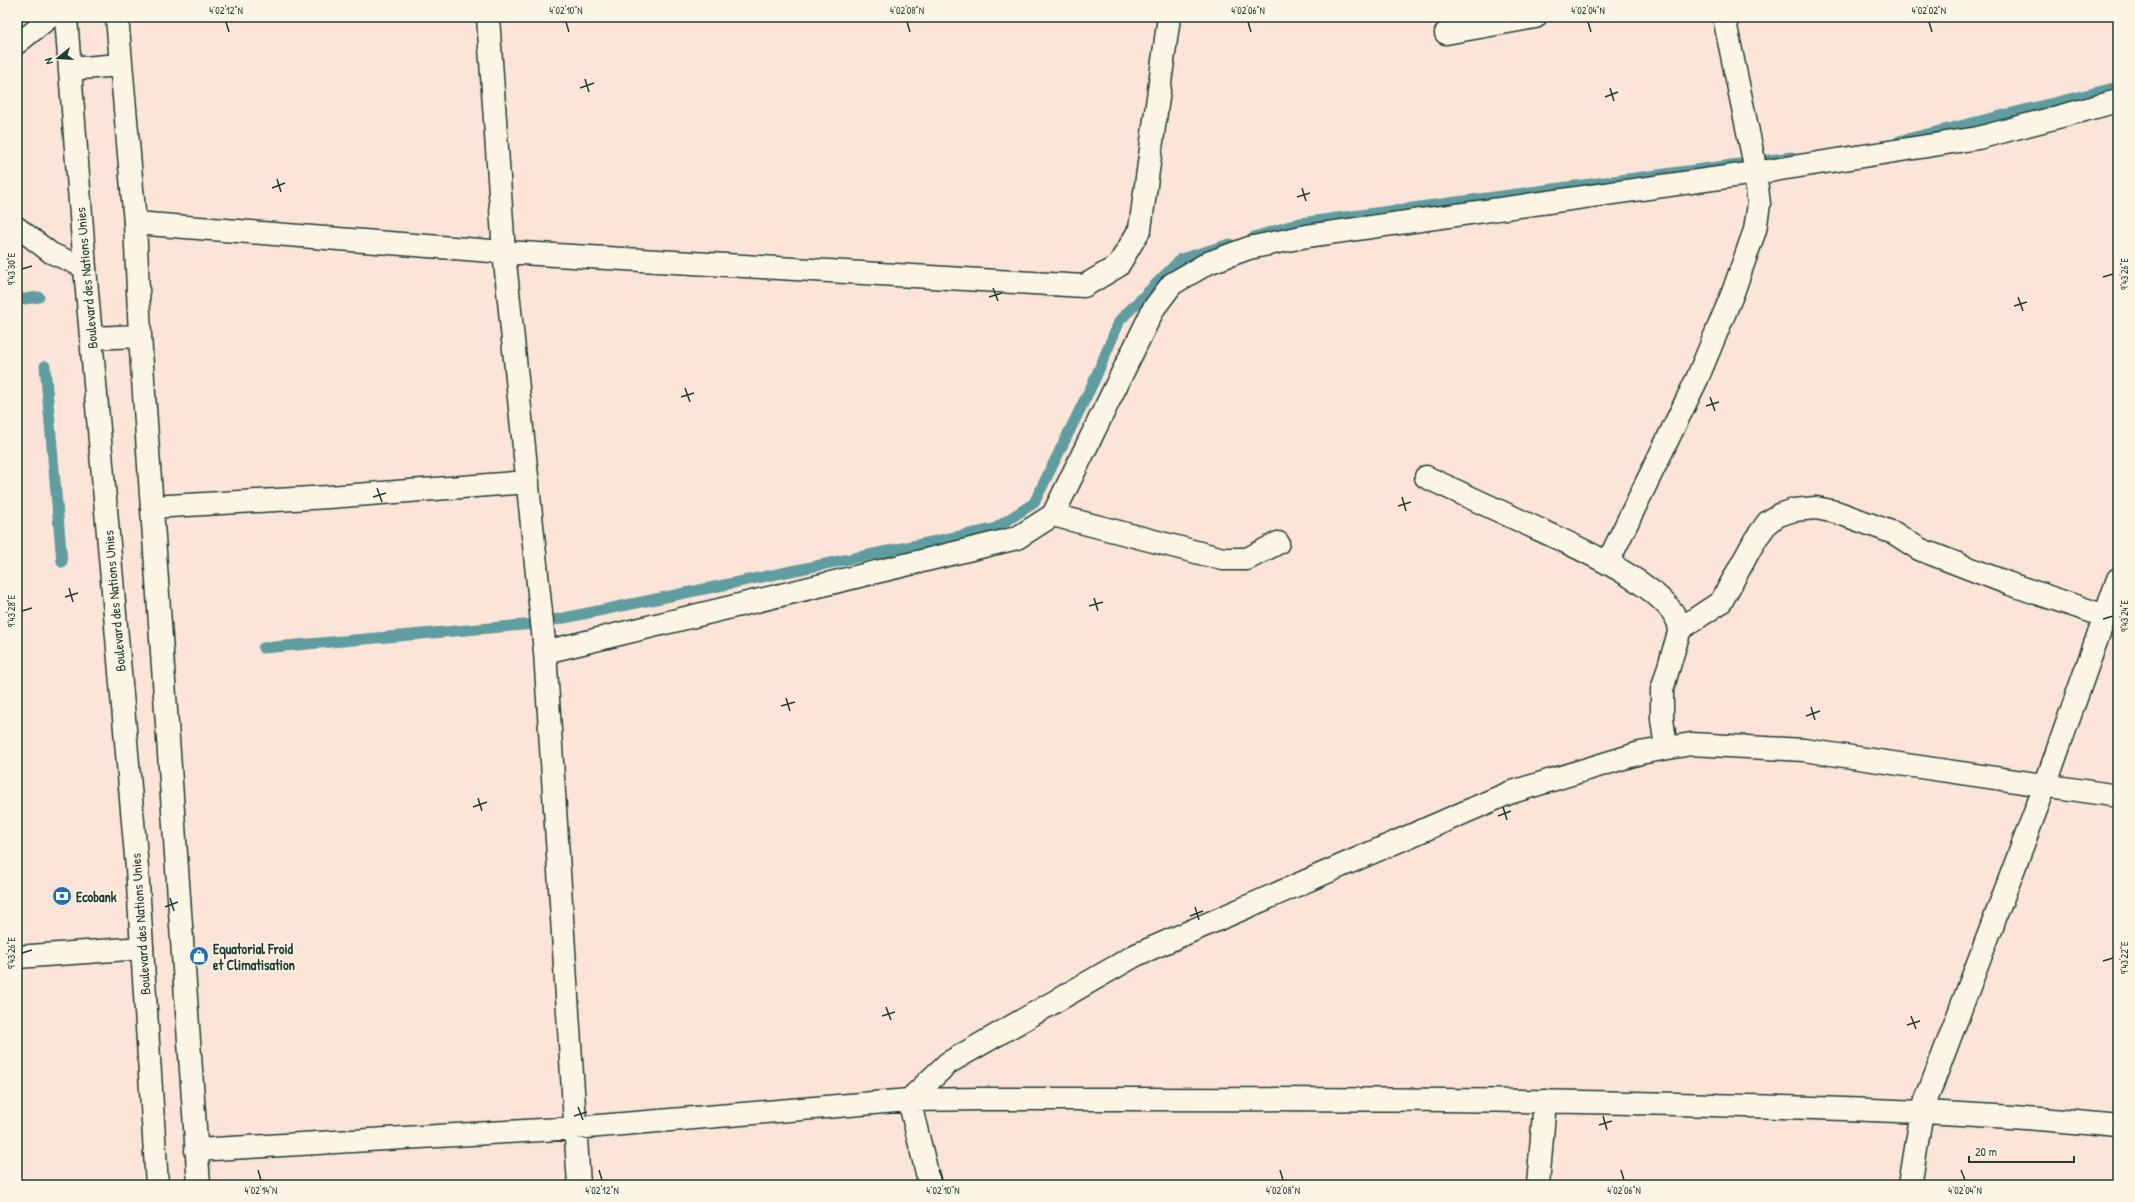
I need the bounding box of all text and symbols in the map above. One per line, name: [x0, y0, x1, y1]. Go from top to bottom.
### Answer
text: 4°02'12"N: [209, 4, 243, 17]
text: 4°02'10"N: [549, 4, 583, 17]
text: 4°02'08"N: [890, 4, 924, 17]
text: 4°02'06"N: [1231, 4, 1265, 17]
text: 4°02'04"N: [1571, 4, 1605, 17]
text: 4°02'02"N: [1912, 4, 1946, 17]
north arrow: [38, 38, 78, 78]
text: N: [41, 56, 56, 66]
street label: Boulevard des Nations Unies: [70, 206, 102, 350]
text: 9°43'30"E: [5, 252, 18, 285]
text: 9°43'26"E: [2118, 257, 2131, 290]
street label: Boulevard des Nations Unies: [98, 529, 130, 673]
text: 9°43'28"E: [5, 594, 18, 627]
text: 9°43'24"E: [2118, 600, 2131, 632]
street label: Boulevard des Nations Unies: [126, 852, 154, 996]
bank icon: Ecobank: [51, 885, 73, 907]
place label: Ecobank: [76, 887, 117, 906]
text: 9°43'26"E: [5, 936, 18, 969]
place label: Equatorial Froid et Climatisation: [213, 939, 295, 974]
text: 9°43'22"E: [2118, 941, 2131, 974]
shop icon: Equatorial Froid et Climatisation: [188, 945, 210, 967]
scale bar: [1969, 1138, 2074, 1164]
text: 20 m: [1975, 1143, 1997, 1160]
text: 4°02'14"N: [245, 1184, 277, 1197]
text: 4°02'12"N: [585, 1184, 619, 1197]
text: 4°02'10"N: [926, 1184, 960, 1197]
text: 4°02'08"N: [1266, 1184, 1300, 1197]
text: 4°02'06"N: [1607, 1184, 1641, 1197]
text: 4°02'04"N: [1948, 1184, 1982, 1197]

